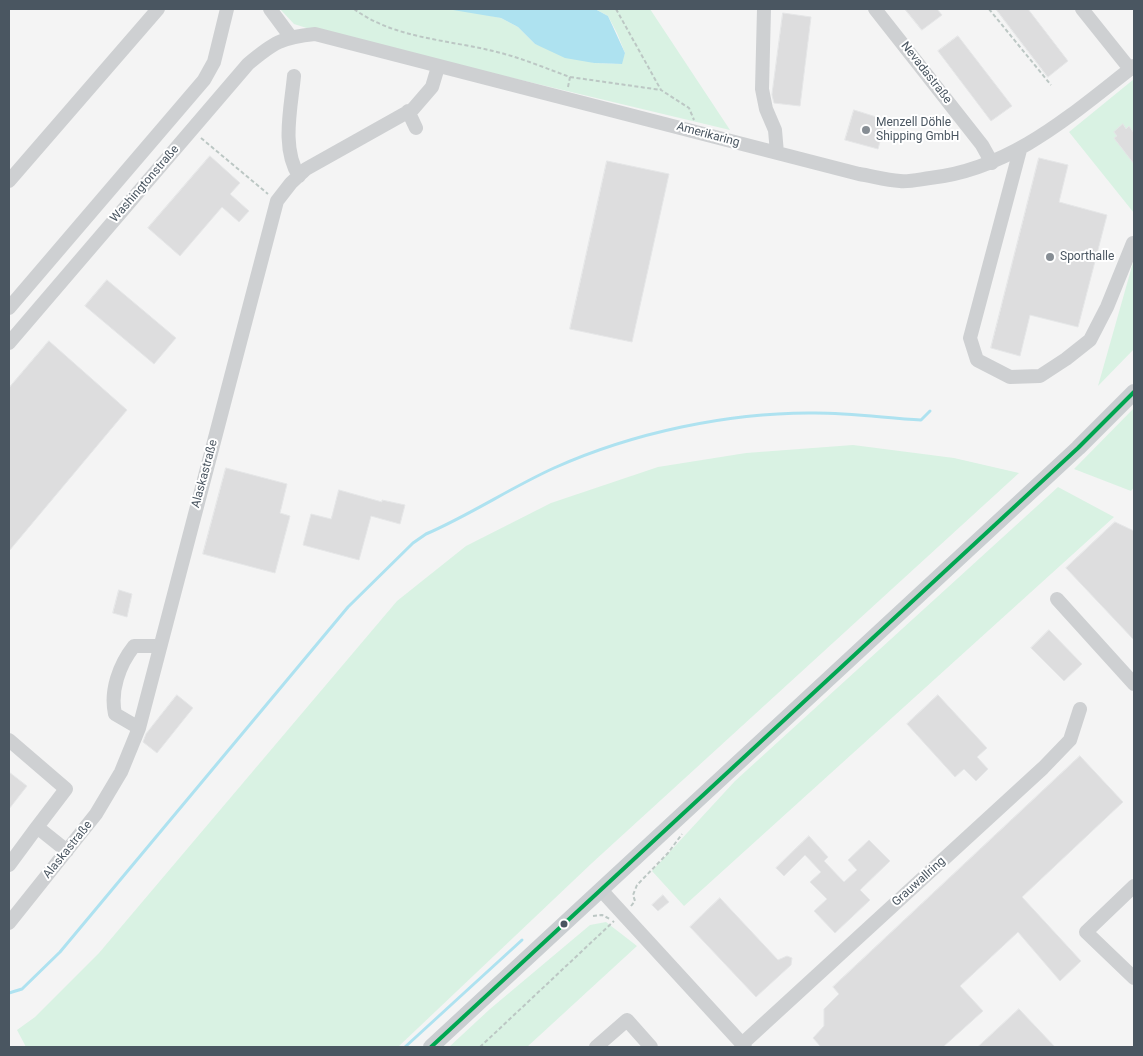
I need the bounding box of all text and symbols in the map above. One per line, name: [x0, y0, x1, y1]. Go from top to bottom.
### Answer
street label: Nevadastraße: [897, 39, 955, 107]
place label: Menzell Döhle Shipping GmbH: [876, 116, 959, 144]
street label: Amerikaring: [675, 120, 741, 150]
marker: Menzell Döhle Shipping GmbH: [860, 124, 872, 136]
street label: Washingtonstraße: [108, 143, 182, 225]
place label: Sporthalle: [1060, 250, 1114, 264]
marker: Sporthalle: [1044, 251, 1056, 263]
street label: Alaskastraße: [189, 438, 221, 510]
street label: Alaskastraße: [40, 818, 96, 882]
street label: Grauwallring: [889, 854, 949, 910]
unlabelled marker: [559, 919, 569, 929]

